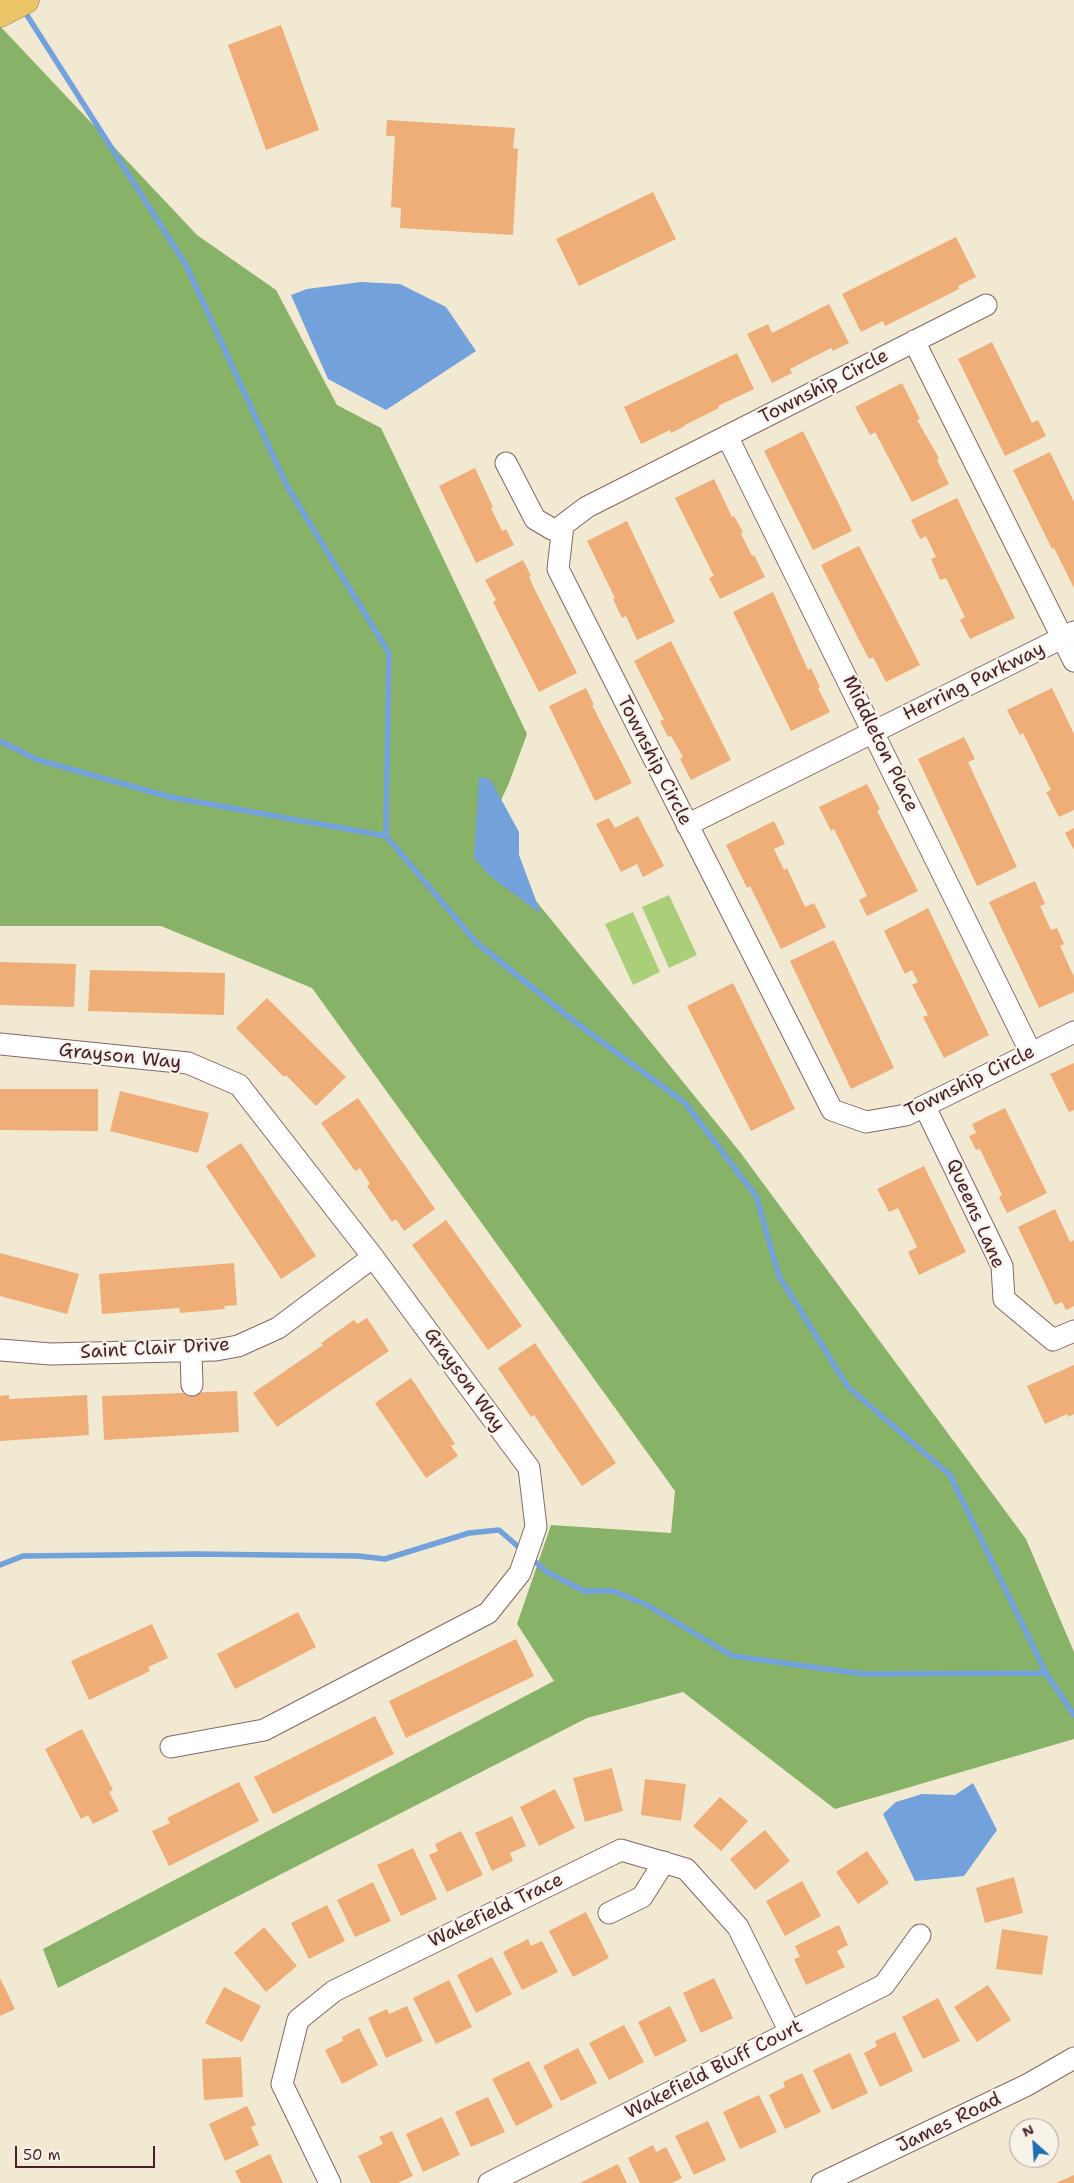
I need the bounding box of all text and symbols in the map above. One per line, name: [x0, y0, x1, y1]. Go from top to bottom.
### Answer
street label: Township Circle: [756, 345, 892, 429]
street label: Herring Parkway: [899, 638, 1049, 726]
street label: Middleton Place: [837, 672, 923, 816]
street label: Township Circle: [612, 693, 696, 829]
street label: Grayson Way: [58, 1039, 182, 1075]
street label: Township Circle: [901, 1041, 1039, 1123]
street label: Queens Lane: [941, 1156, 1009, 1272]
street label: Grayson Way: [419, 1324, 509, 1436]
street label: Saint Clair Drive: [80, 1334, 230, 1364]
street label: Wakefield Trace: [425, 1869, 567, 1953]
street label: Wakefield Bluff Court: [621, 2015, 807, 2125]
street label: James Road: [893, 2088, 1005, 2158]
north arrow: [1009, 2118, 1059, 2168]
text: N: [1019, 2120, 1037, 2141]
scale bar: [18, 2136, 158, 2168]
text: 50 m: [23, 2145, 61, 2165]

